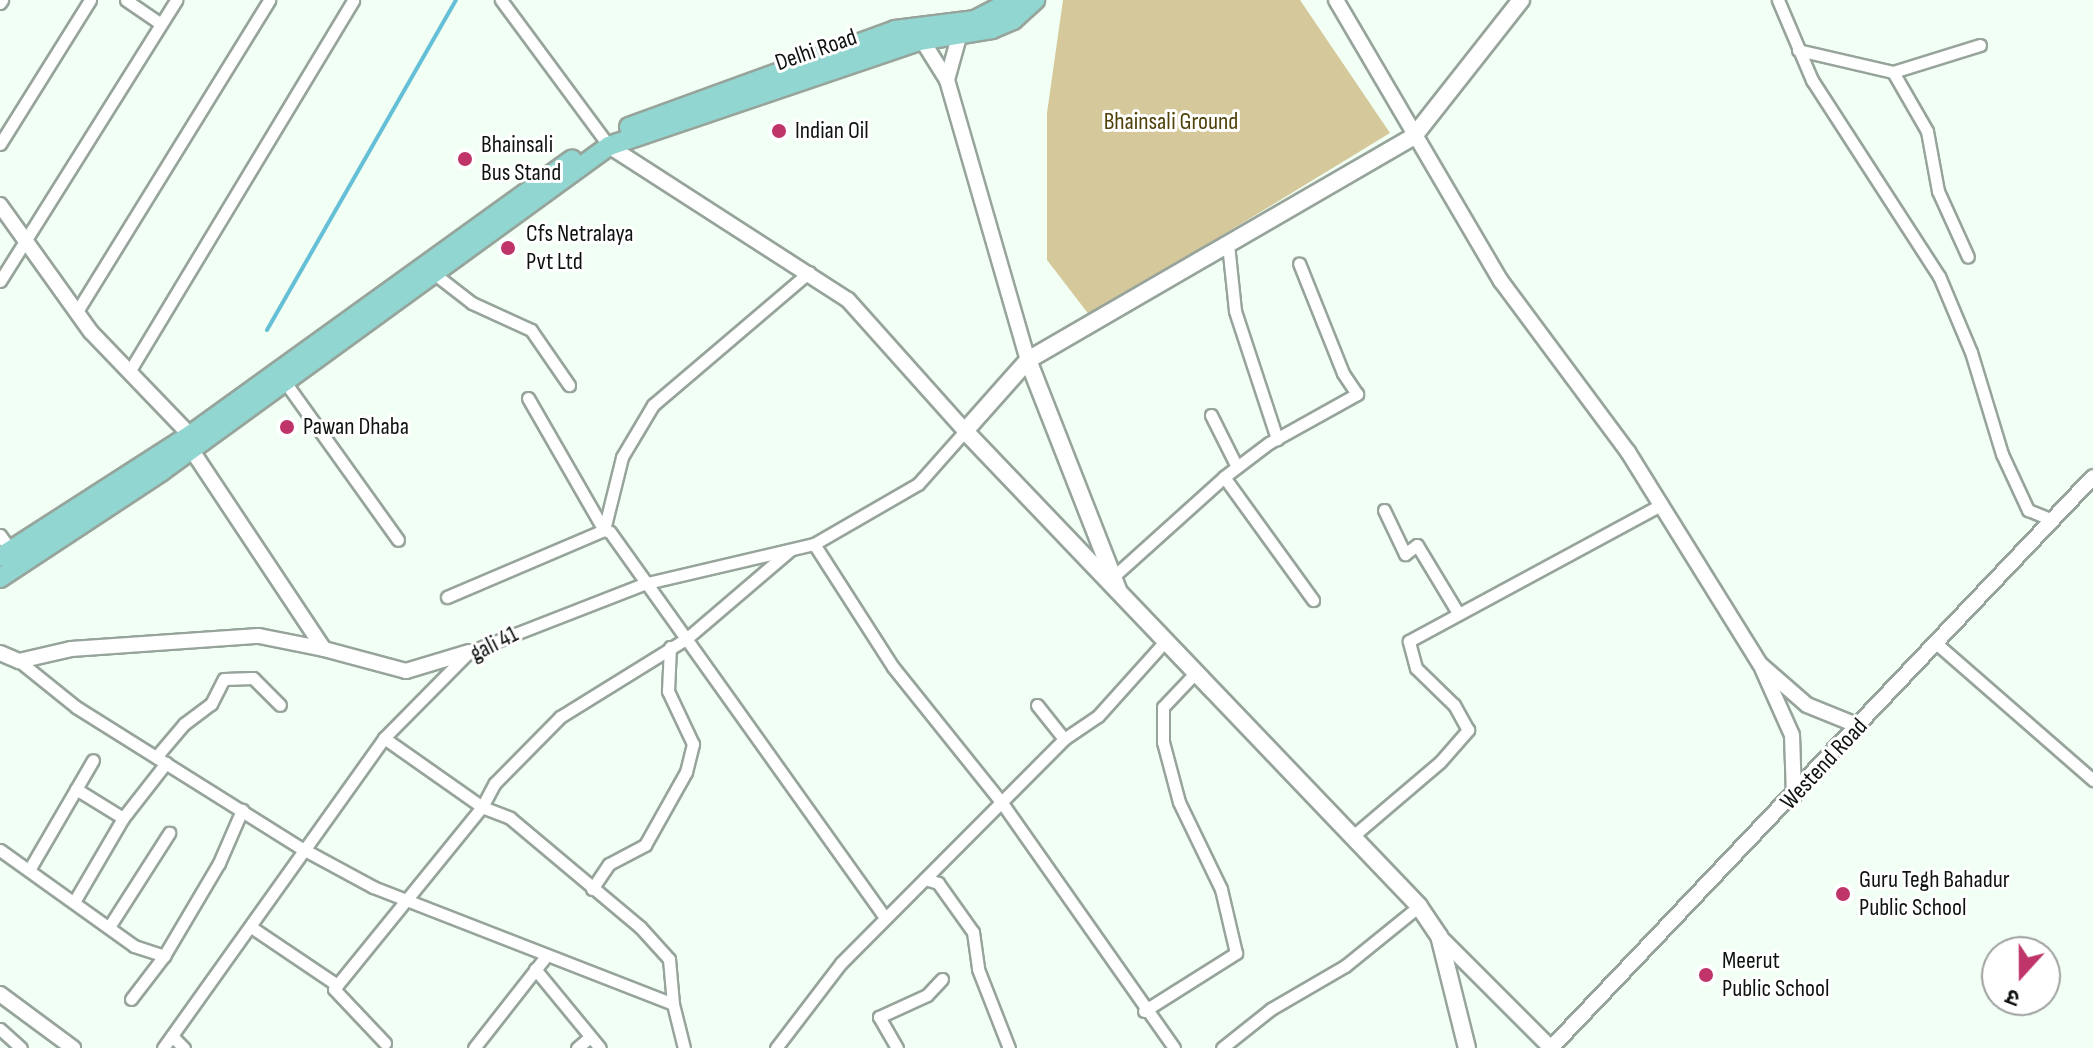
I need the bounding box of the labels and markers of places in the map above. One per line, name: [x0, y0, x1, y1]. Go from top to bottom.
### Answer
place label: Indian Oil: [795, 117, 869, 145]
marker: Indian Oil: [770, 122, 788, 140]
place label: Bhainsali Bus Stand: [481, 131, 561, 187]
marker: Bhainsali Bus Stand: [456, 150, 474, 168]
place label: Cfs Netralaya Pvt Ltd: [526, 220, 634, 276]
marker: Cfs Netralaya Pvt Ltd: [497, 237, 519, 259]
place label: Pawan Dhaba: [303, 413, 409, 441]
marker: Pawan Dhaba: [278, 418, 296, 436]
place label: Guru Tegh Bahadur Public School: [1859, 866, 2010, 922]
marker: Guru Tegh Bahadur Public School: [1834, 885, 1852, 903]
place label: Meerut Public School: [1722, 947, 1829, 1003]
marker: Meerut Public School: [1697, 966, 1715, 984]

